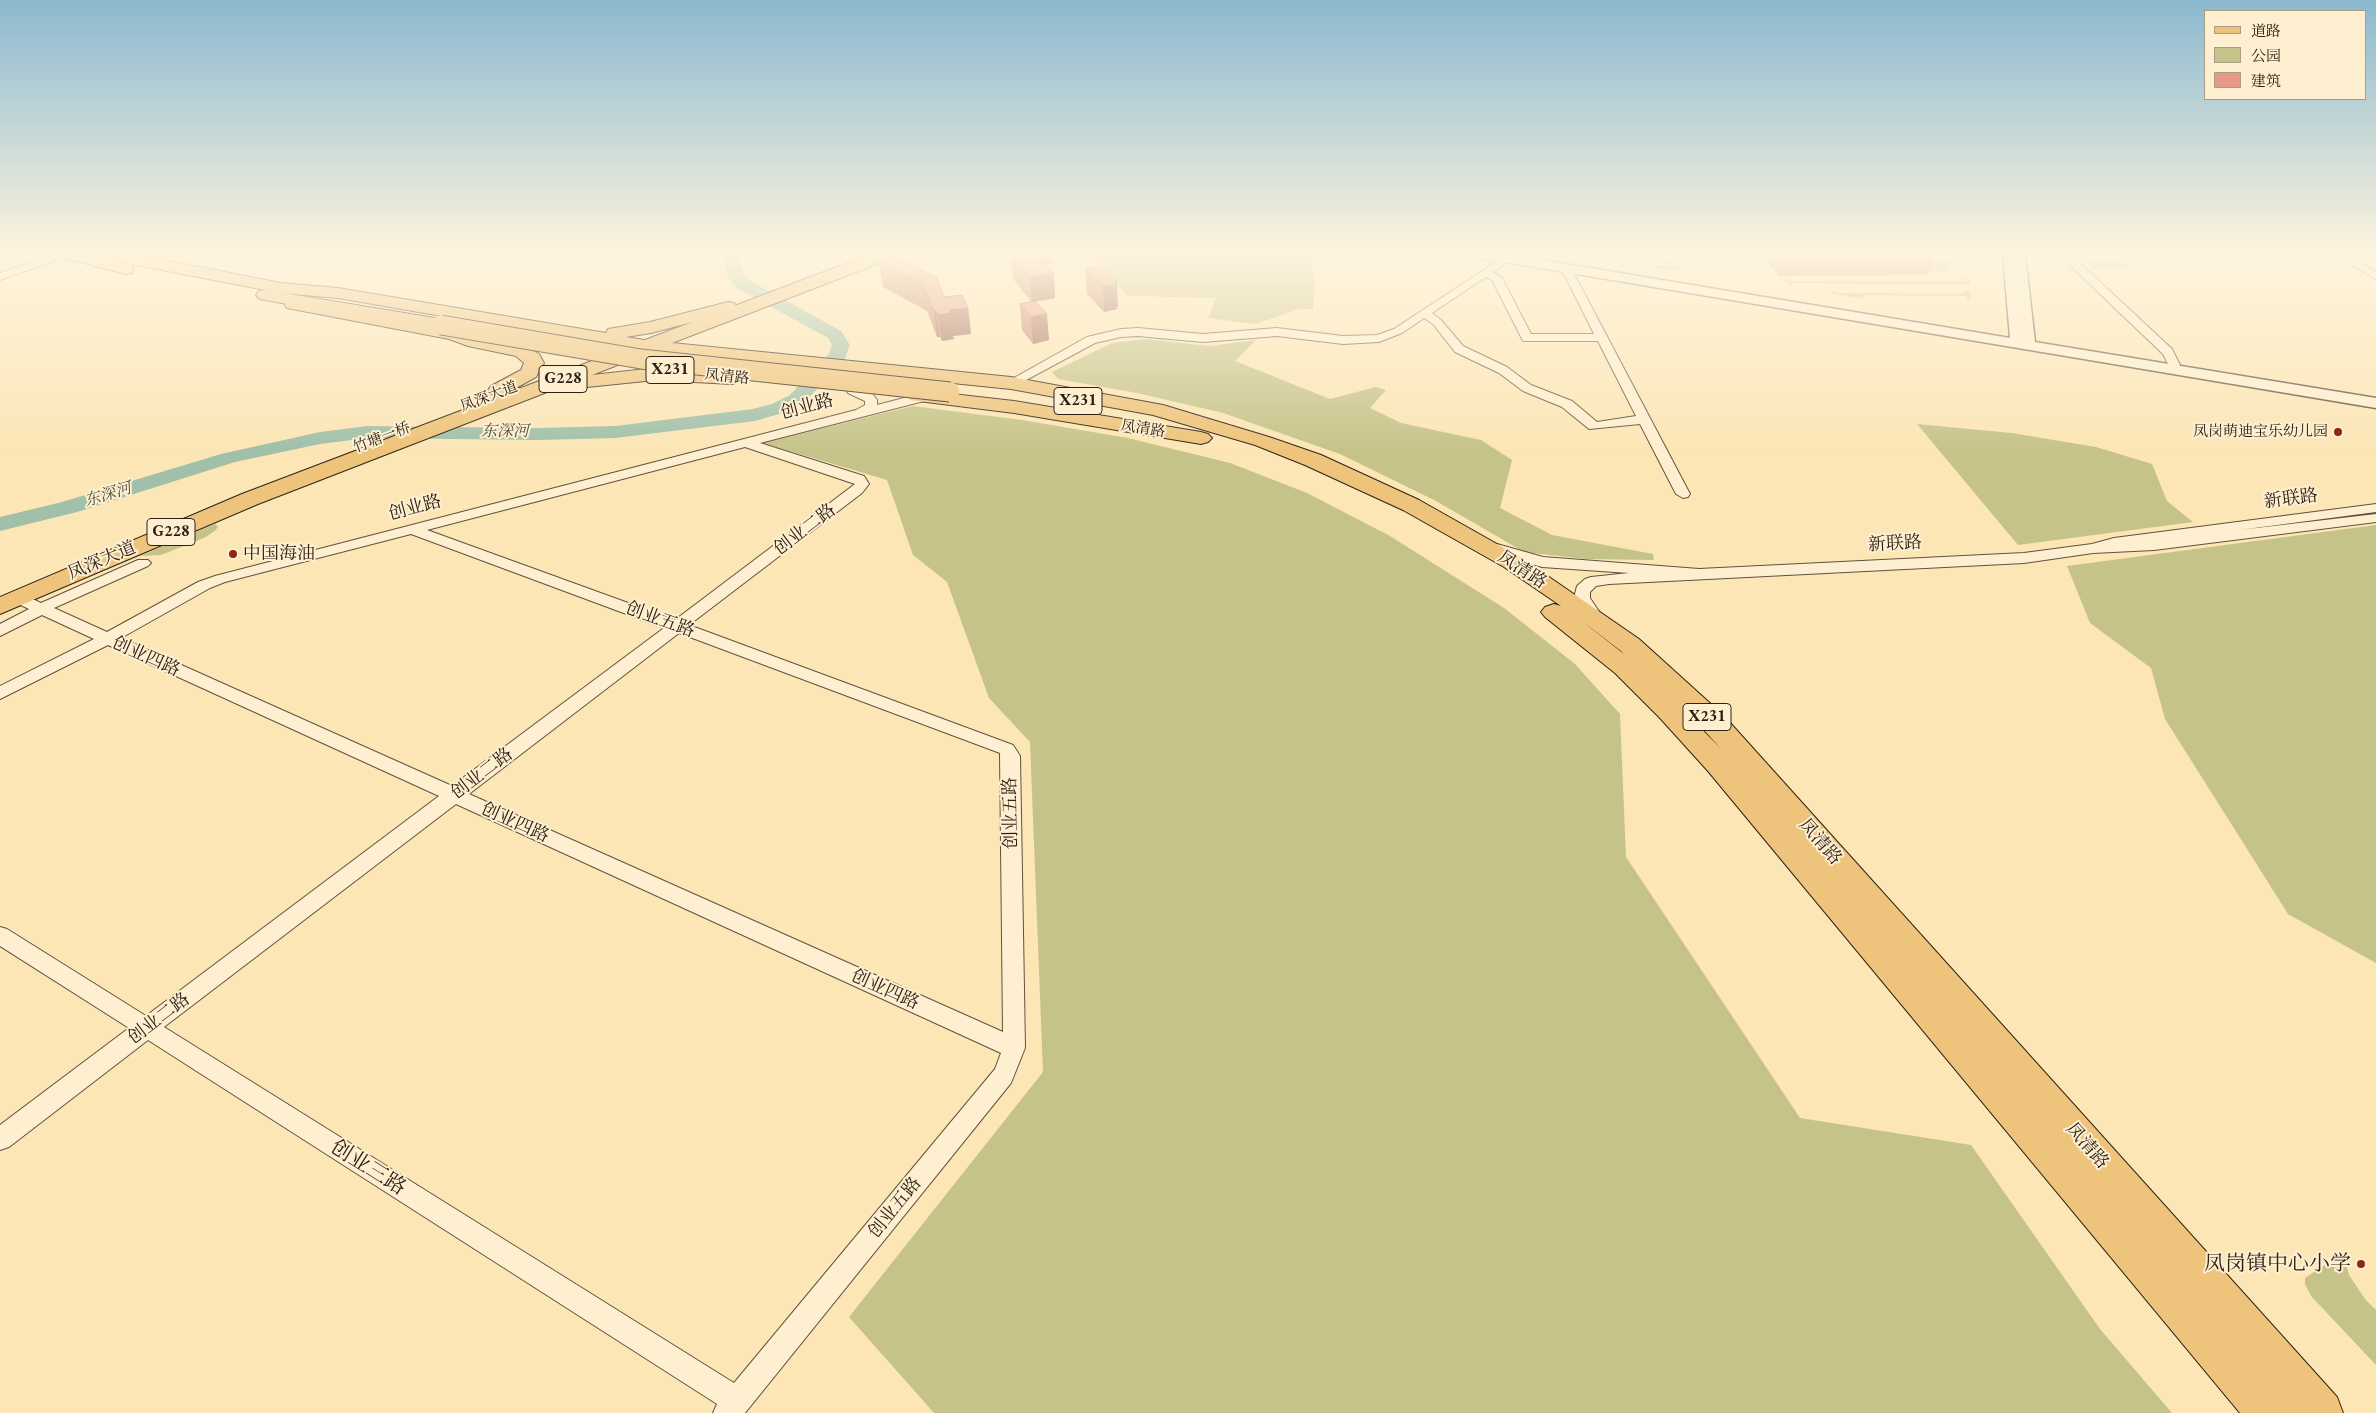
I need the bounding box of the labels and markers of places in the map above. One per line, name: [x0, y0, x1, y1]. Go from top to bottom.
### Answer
place label: 凤岗萌迪宝乐幼儿园: [2193, 423, 2328, 441]
marker: 凤岗萌迪宝乐幼儿园: [2332, 426, 2344, 438]
place label: 中国海油: [243, 543, 315, 565]
marker: 中国海油: [227, 548, 239, 560]
place label: 凤岗镇中心小学: [2204, 1251, 2351, 1277]
marker: 凤岗镇中心小学: [2355, 1258, 2367, 1270]

